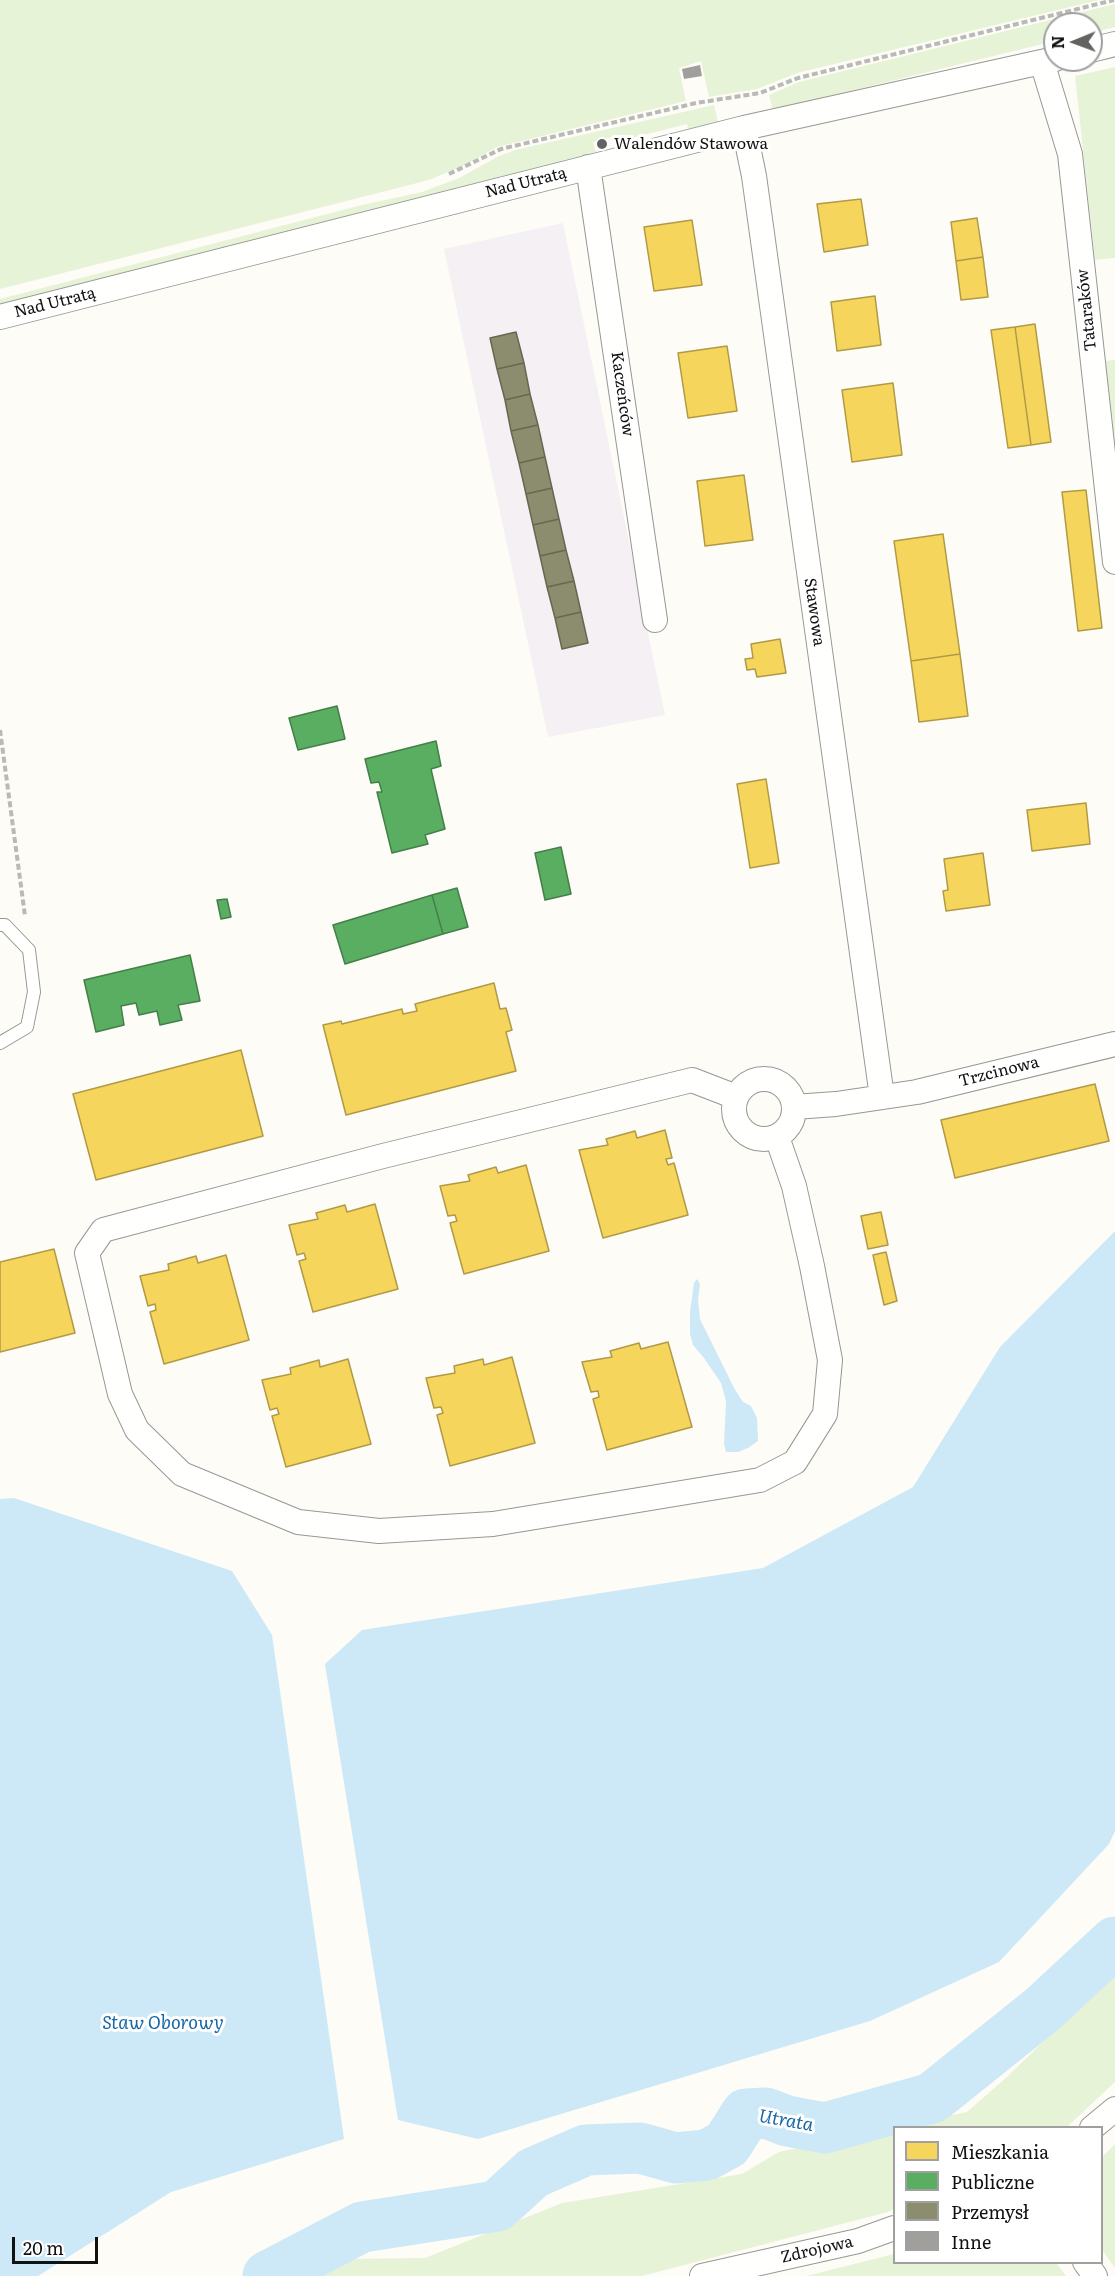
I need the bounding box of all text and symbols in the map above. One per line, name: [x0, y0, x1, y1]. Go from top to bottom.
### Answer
north arrow: [1043, 12, 1103, 72]
text: N: [1045, 35, 1069, 49]
place label: Walendów Stawowa: [614, 134, 768, 154]
marker: Walendów Stawowa: [595, 137, 609, 151]
street label: Nad Utratą: [483, 164, 569, 202]
street label: Tataraków: [1073, 268, 1101, 352]
street label: Nad Utratą: [12, 284, 98, 322]
street label: Kaczeńców: [607, 350, 637, 438]
street label: Stawowa: [800, 577, 828, 647]
street label: Trzcinowa: [957, 1053, 1041, 1091]
water label: Staw Oborowy: [102, 2013, 224, 2035]
water label: Utrata: [757, 2106, 815, 2136]
legend: [893, 2126, 1103, 2264]
text: Mieszkania: [951, 2138, 1049, 2165]
text: Publiczne: [951, 2168, 1034, 2195]
text: Przemysł: [951, 2198, 1029, 2225]
scale bar: [15, 2225, 100, 2263]
text: Inne: [951, 2228, 991, 2255]
street label: Zdrojowa: [779, 2232, 855, 2268]
text: 20 m: [23, 2234, 64, 2261]

